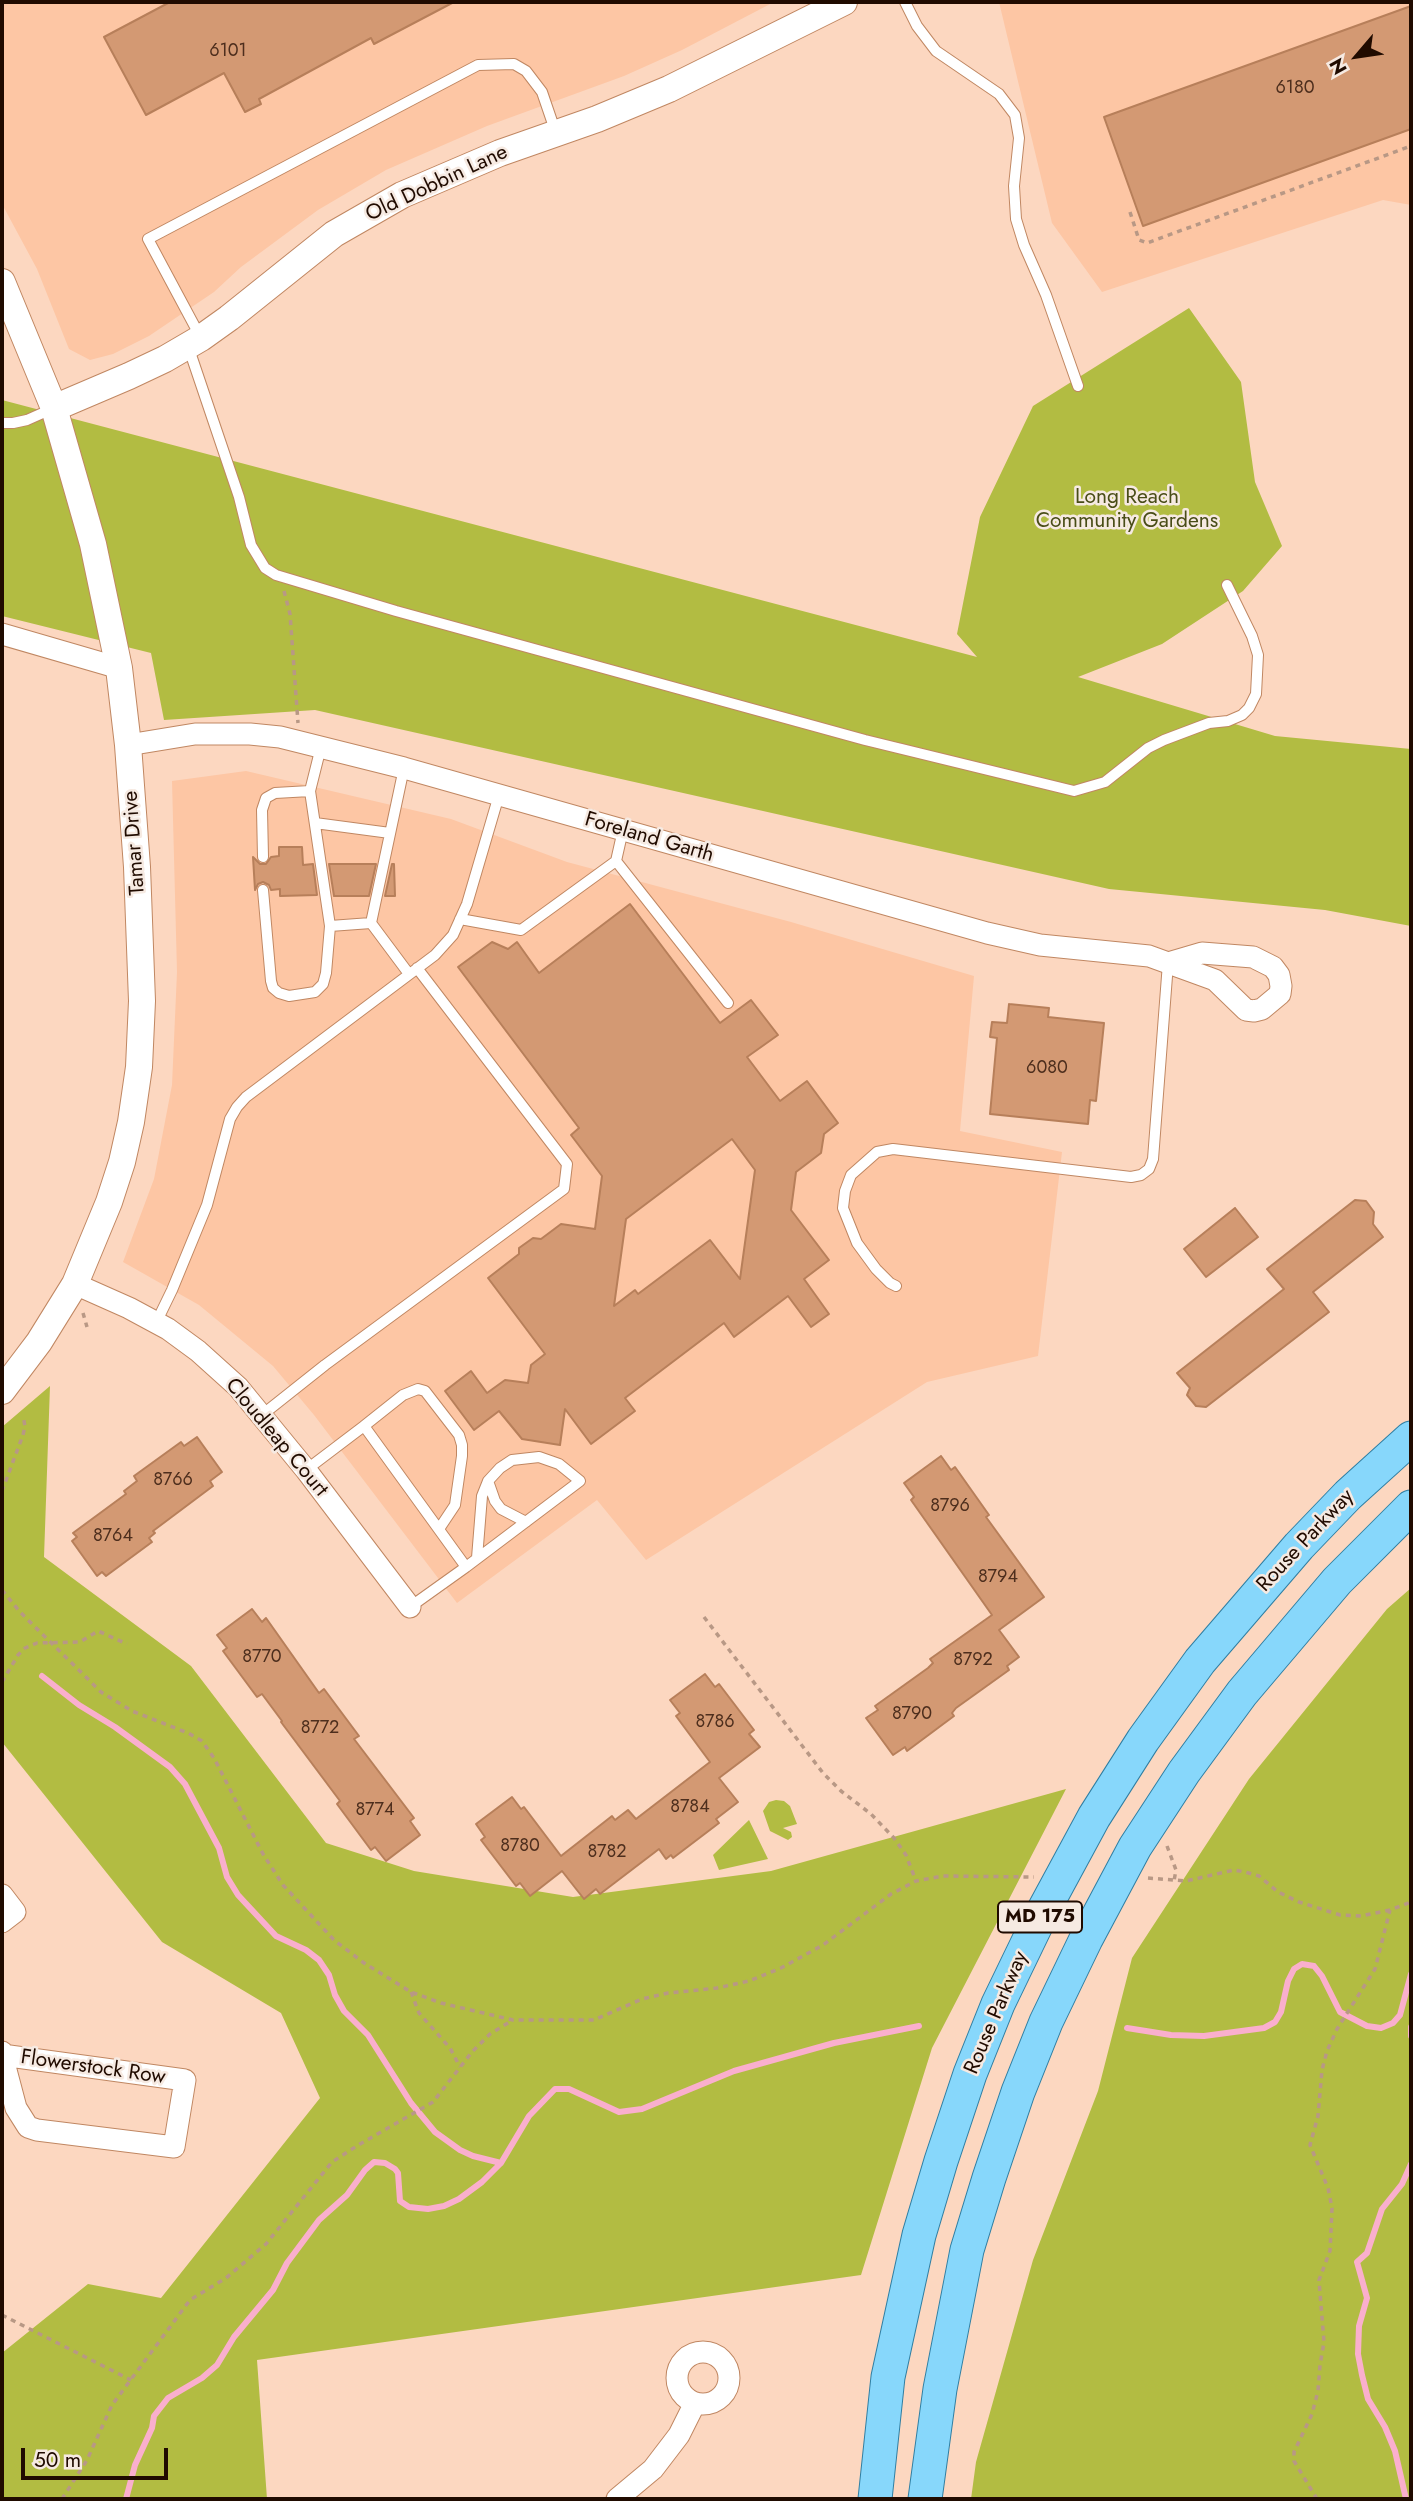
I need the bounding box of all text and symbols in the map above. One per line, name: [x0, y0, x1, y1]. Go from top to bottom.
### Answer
north arrow: [1322, 21, 1392, 91]
house number: 6101: [209, 41, 247, 63]
text: N: [1323, 53, 1354, 80]
house number: 6180: [1275, 78, 1315, 100]
street label: Old Dobbin Lane: [362, 140, 512, 228]
park label: Long Reach Community Gardens: [1036, 485, 1218, 535]
street label: Tamar Drive: [119, 790, 151, 896]
street label: Foreland Garth: [582, 808, 716, 868]
house number: 6080: [1026, 1058, 1068, 1080]
street label: Cloudleap Court: [219, 1374, 333, 1502]
house number: 8766: [153, 1470, 193, 1492]
street label: Rouse Parkway: [1252, 1484, 1360, 1598]
house number: 8796: [930, 1496, 970, 1518]
house number: 8764: [93, 1526, 133, 1548]
house number: 8794: [978, 1567, 1018, 1589]
house number: 8770: [242, 1647, 282, 1669]
house number: 8792: [953, 1650, 993, 1672]
house number: 8790: [892, 1704, 932, 1726]
house number: 8786: [695, 1712, 735, 1734]
house number: 8772: [301, 1718, 339, 1740]
house number: 8784: [670, 1797, 710, 1819]
house number: 8774: [356, 1800, 394, 1822]
house number: 8780: [500, 1836, 540, 1858]
house number: 8782: [587, 1842, 627, 1864]
road number: MD 175: [998, 1901, 1082, 1932]
street label: Rouse Parkway: [960, 1948, 1034, 2078]
street label: Flowerstock Row: [19, 2045, 167, 2091]
scale bar: [24, 2434, 172, 2478]
text: 50 m: [34, 2445, 81, 2475]

